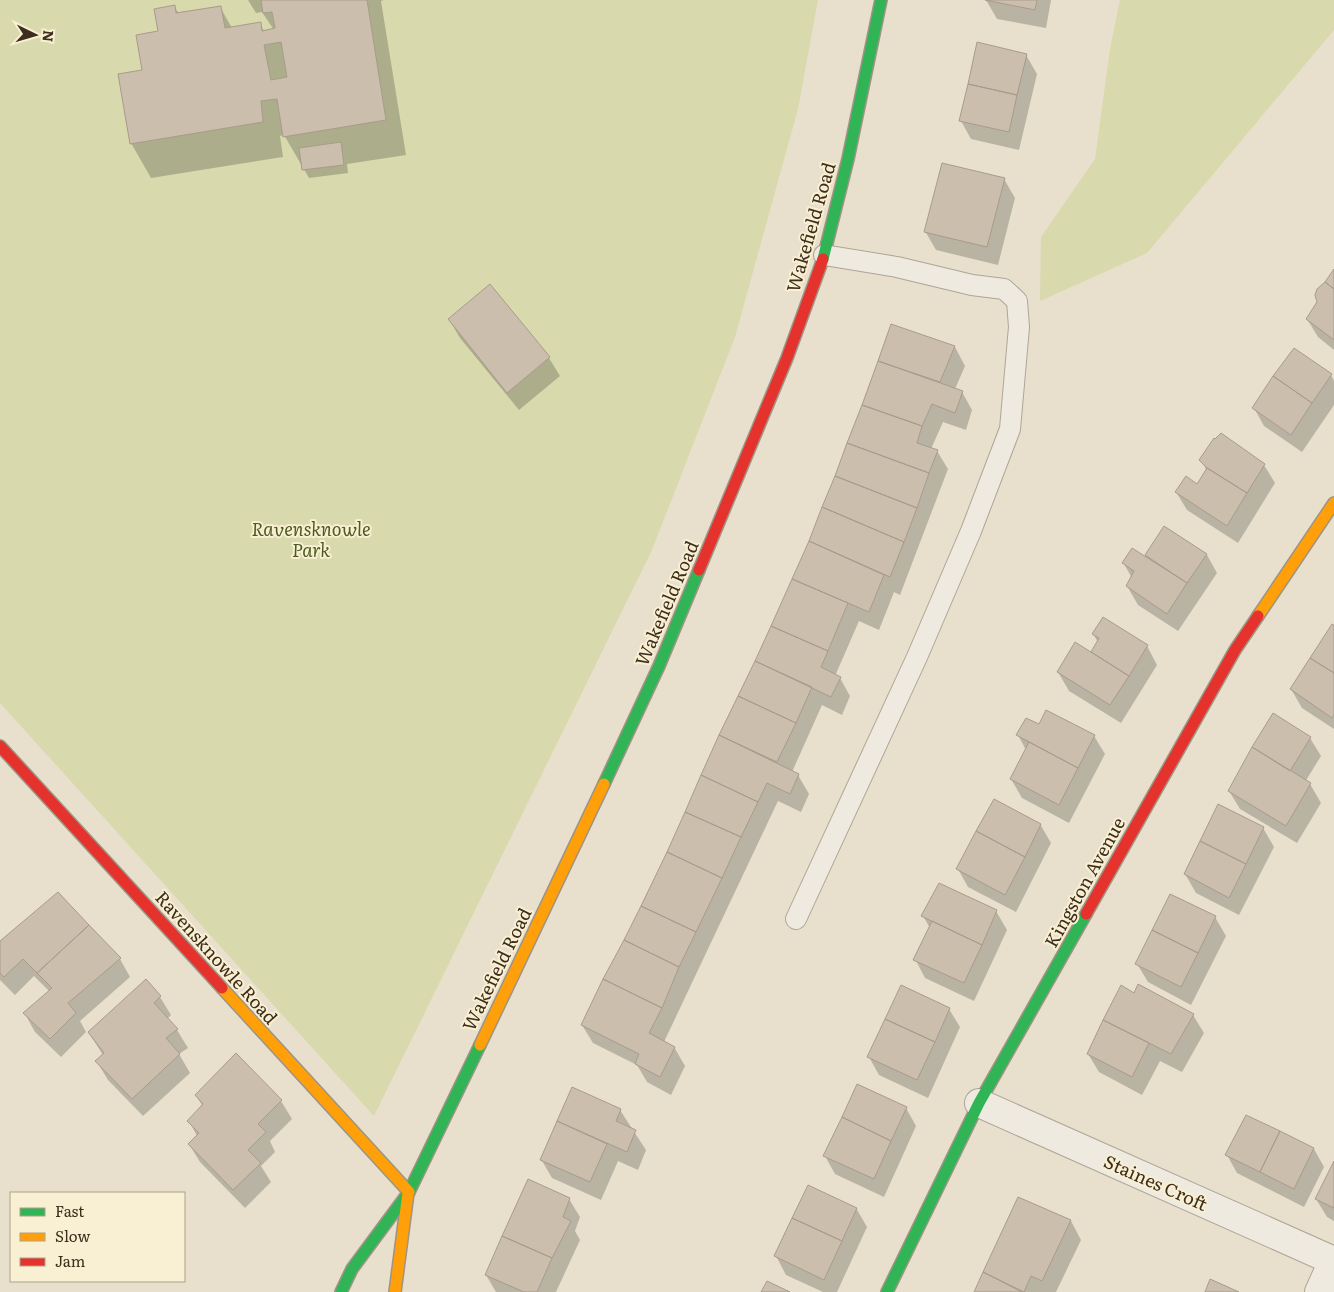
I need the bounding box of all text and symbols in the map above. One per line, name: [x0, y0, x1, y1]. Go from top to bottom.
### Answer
north arrow: [10, 10, 60, 60]
text: N: [38, 29, 59, 43]
street label: Wakefield Road: [779, 159, 841, 295]
park label: Ravensknowle Park: [251, 515, 371, 563]
street label: Wakefield Road: [627, 536, 705, 670]
street label: Kingston Avenue: [1037, 812, 1131, 952]
street label: Ravensknowle Road: [150, 884, 284, 1030]
street label: Wakefield Road: [454, 903, 538, 1035]
street label: Staines Croft: [1100, 1147, 1213, 1217]
legend: [10, 1192, 185, 1282]
text: Fast: [55, 1199, 84, 1222]
text: Slow: [55, 1224, 90, 1247]
text: Jam: [55, 1249, 86, 1272]

